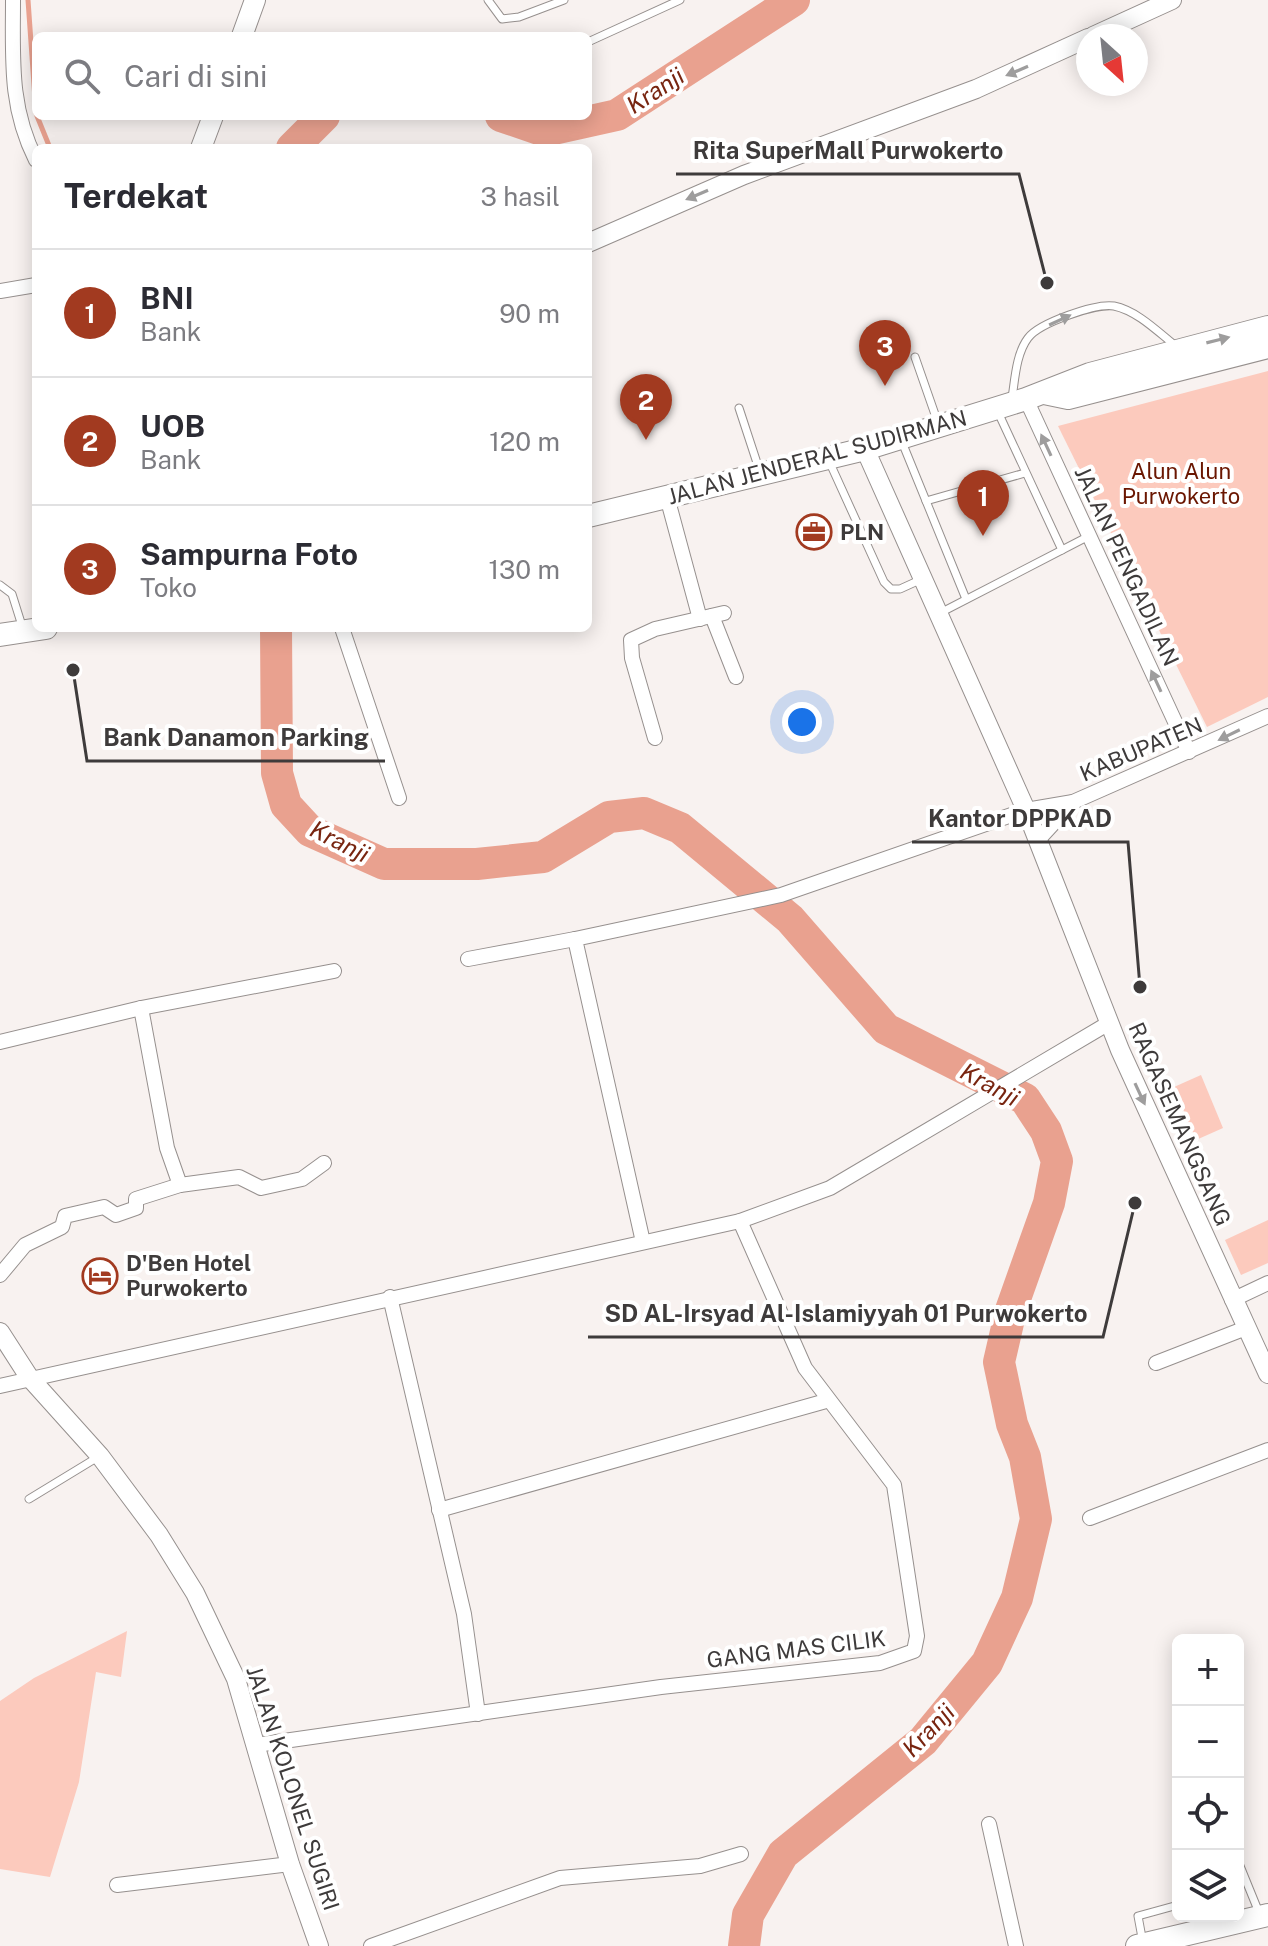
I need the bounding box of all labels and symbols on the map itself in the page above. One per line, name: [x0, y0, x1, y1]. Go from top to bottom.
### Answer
north arrow: [1076, 24, 1148, 96]
water label: Kranji: [621, 61, 689, 119]
one-way arrow: [1005, 65, 1029, 78]
callout: Rita SuperMall Purwokerto: [676, 126, 1019, 174]
text: Rita SuperMall Purwokerto: [693, 136, 1003, 164]
one-way arrow: [685, 189, 708, 202]
one-way arrow: [1048, 313, 1072, 327]
pin: 3: [859, 320, 911, 386]
one-way arrow: [1206, 333, 1231, 345]
pin: 2: [620, 374, 672, 440]
street label: JALAN JENDERAL SUDIRMAN: [664, 404, 970, 510]
one-way arrow: [1040, 433, 1053, 457]
park label: Alun Alun Purwokerto: [1122, 458, 1240, 509]
street label: JALAN PENGADILAN: [1069, 462, 1185, 670]
pin: 1: [957, 470, 1009, 536]
office icon: PLN: [795, 513, 833, 551]
place label: PLN: [840, 519, 884, 545]
one-way arrow: [1149, 669, 1163, 692]
your location: [782, 702, 822, 742]
street label: KABUPATEN: [1076, 711, 1206, 787]
callout: Bank Danamon Parking: [87, 713, 385, 761]
text: Bank Danamon Parking: [103, 723, 369, 751]
one-way arrow: [1217, 728, 1240, 742]
callout: Kantor DPPKAD: [912, 794, 1128, 842]
text: Kantor DPPKAD: [928, 804, 1112, 832]
water label: Kranji: [306, 814, 374, 868]
street label: RAGASEMANGSANG: [1123, 1018, 1237, 1230]
water label: Kranji: [956, 1057, 1024, 1112]
one-way arrow: [1134, 1082, 1147, 1106]
place label: D'Ben Hotel Purwokerto: [126, 1250, 251, 1301]
hotel icon: D'Ben Hotel Purwokerto: [81, 1257, 119, 1295]
callout: SD AL-Irsyad Al-Islamiyyah 01 Purwokerto: [588, 1289, 1103, 1337]
text: SD AL-Irsyad Al-Islamiyyah 01 Purwokerto: [604, 1299, 1088, 1327]
street label: GANG MAS CILIK: [705, 1625, 887, 1673]
street label: JALAN KOLONEL SUGIRI: [241, 1662, 345, 1914]
water label: Kranji: [896, 1698, 960, 1762]

